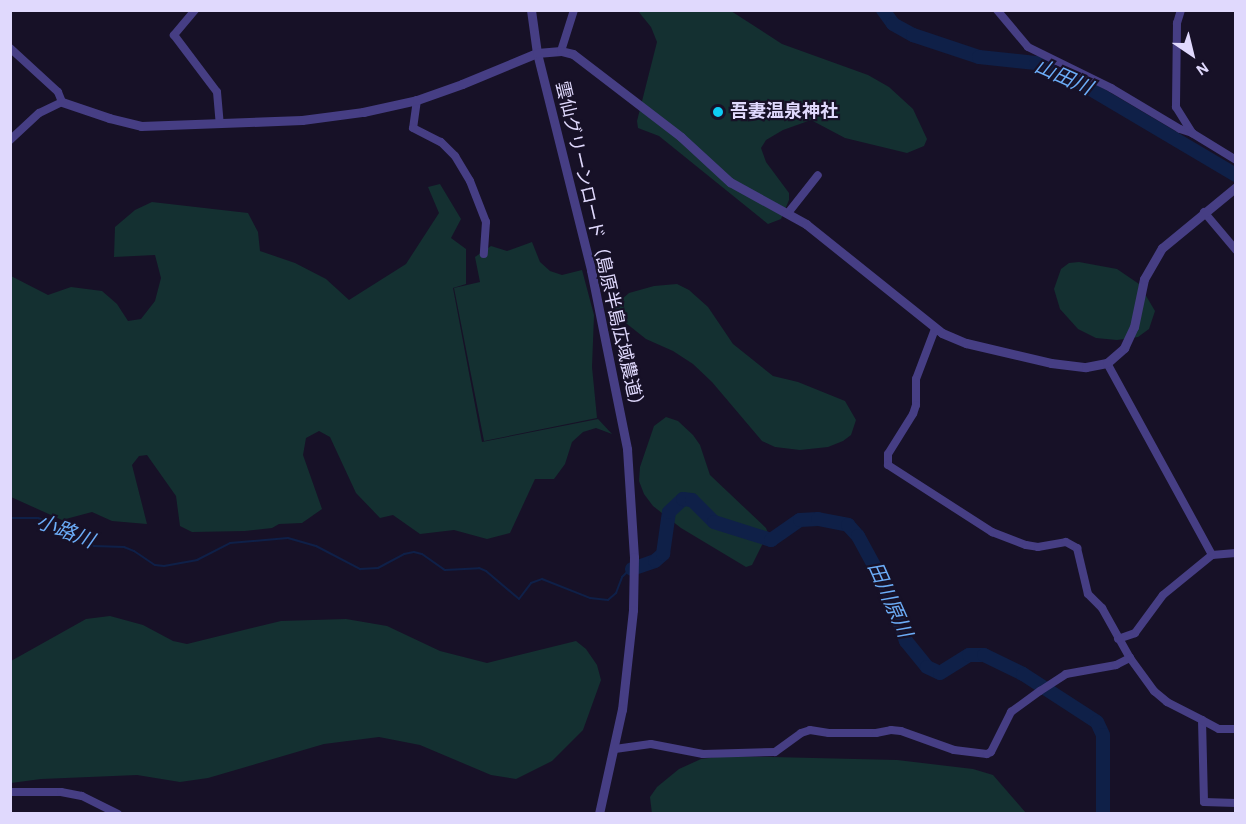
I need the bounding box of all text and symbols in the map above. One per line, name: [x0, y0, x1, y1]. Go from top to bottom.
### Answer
north arrow: [1162, 24, 1222, 84]
water label: 山田川: [1031, 55, 1095, 101]
text: N: [1193, 59, 1211, 78]
street label: 雲仙グリーンロード（島原半島広域農道）: [550, 79, 648, 417]
place label: 吾妻温泉神社: [730, 101, 838, 123]
marker: 吾妻温泉神社: [711, 105, 725, 119]
water label: 小路川: [33, 510, 97, 554]
water label: 田川原川: [862, 559, 916, 641]

